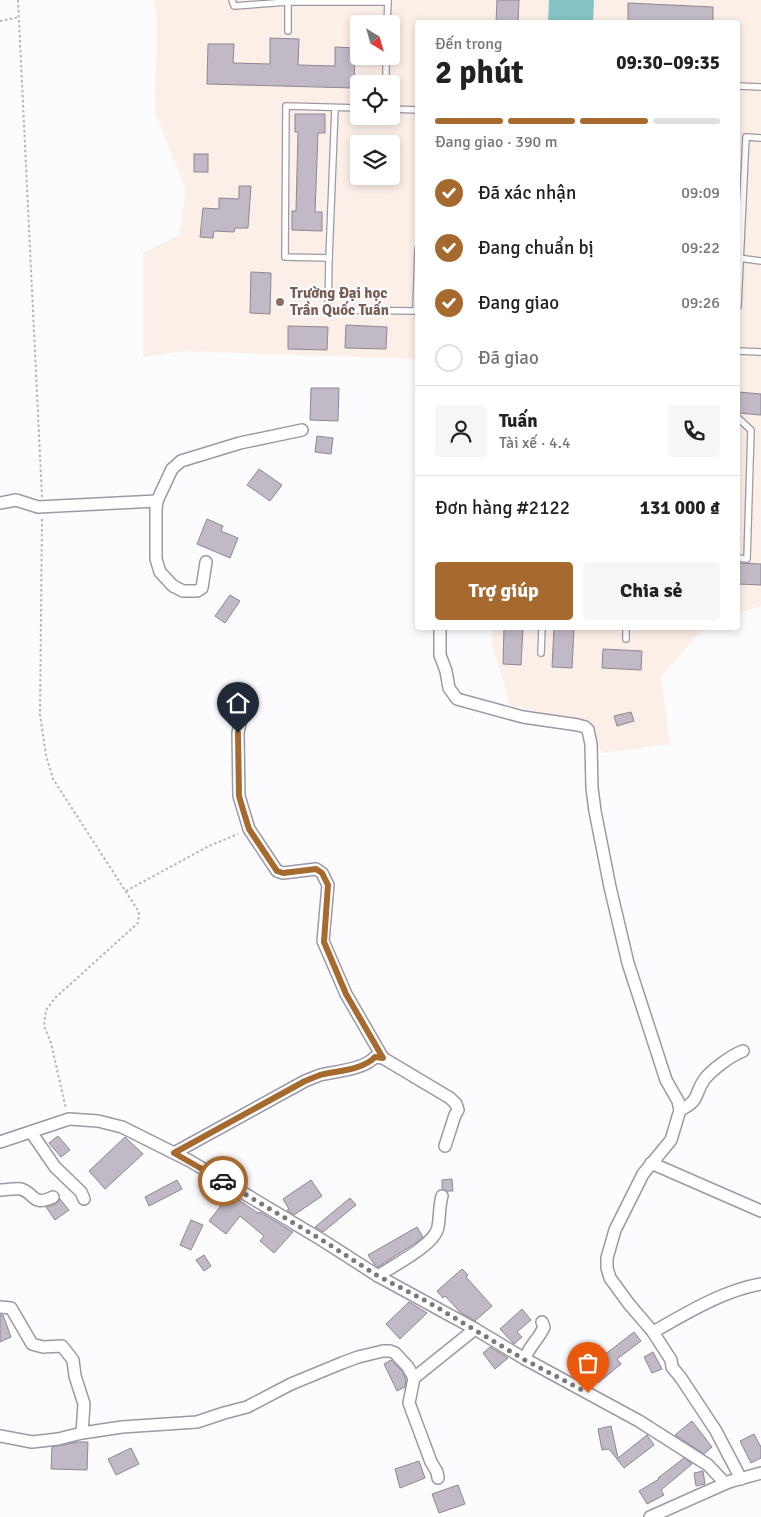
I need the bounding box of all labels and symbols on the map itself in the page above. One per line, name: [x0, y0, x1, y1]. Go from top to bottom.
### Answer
north arrow: [350, 15, 400, 65]
place label: Trường Đại học Trần Quốc Tuấn: [290, 284, 389, 319]
marker: Trường Đại học Trần Quốc Tuấn: [274, 296, 286, 308]
pin: [217, 682, 259, 733]
courier: [198, 1156, 248, 1206]
pin: [567, 1342, 609, 1393]

